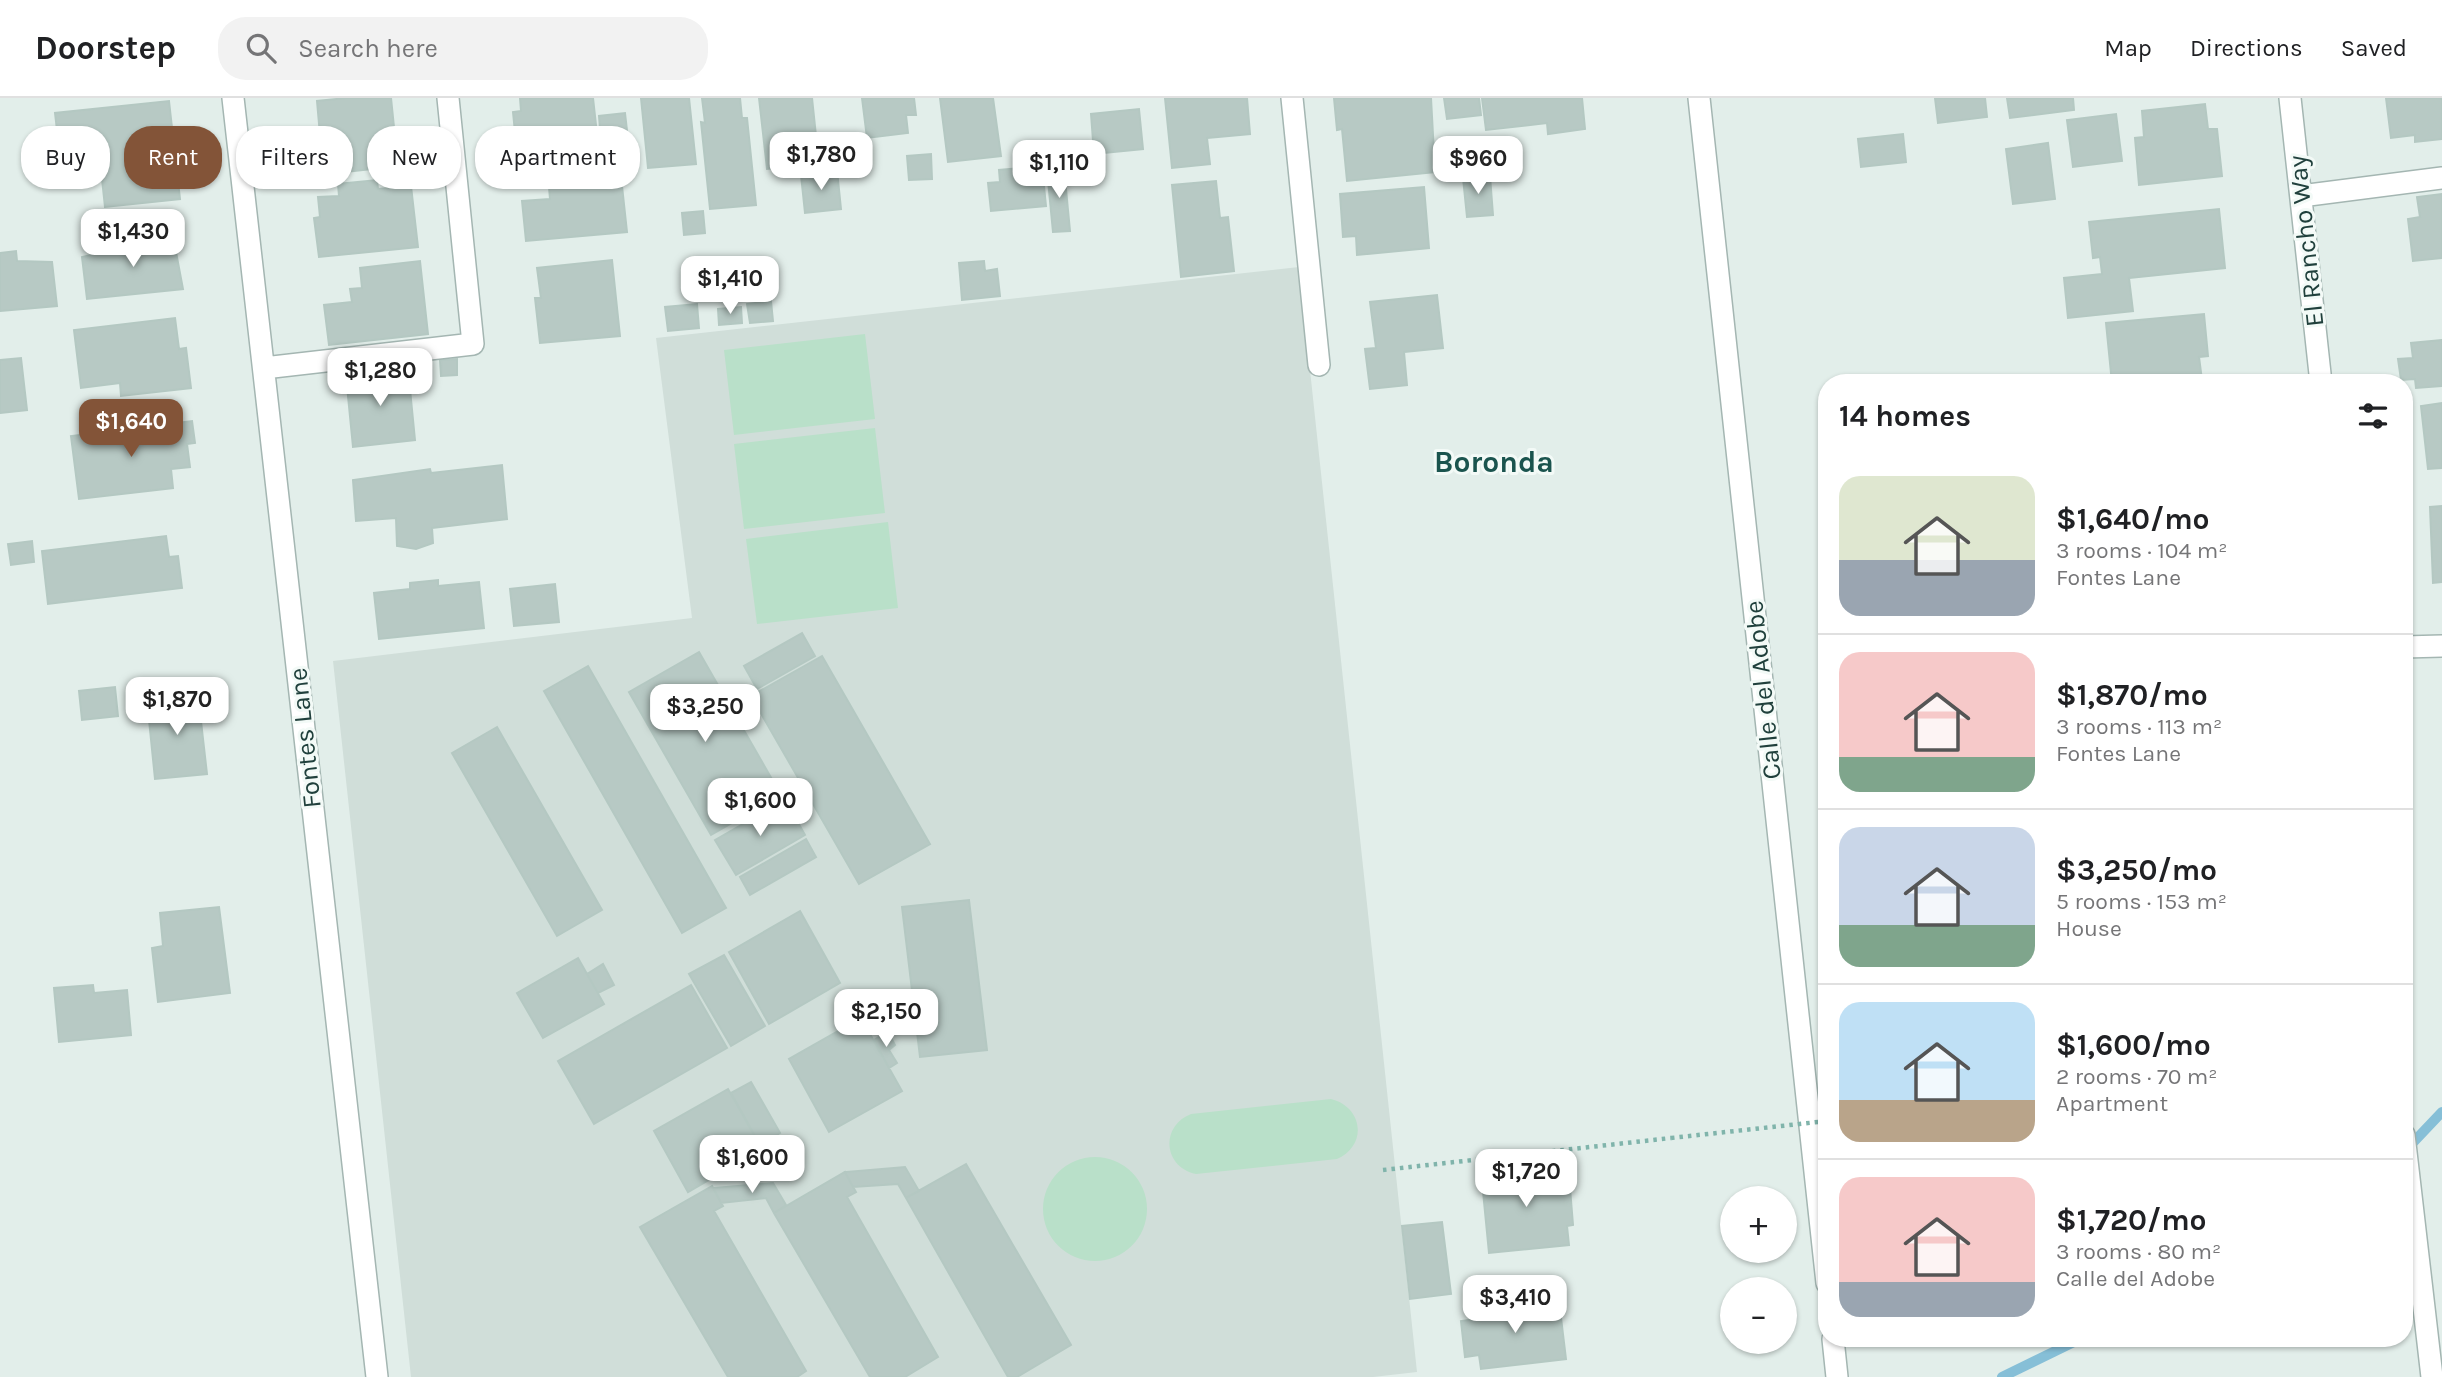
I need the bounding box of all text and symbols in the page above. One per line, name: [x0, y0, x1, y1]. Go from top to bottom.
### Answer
search box: [218, 17, 708, 80]
text: Doorstep: [35, 29, 176, 67]
icon: search: [242, 29, 280, 67]
text: Search here: [298, 33, 438, 64]
text: Map: [2104, 34, 2152, 62]
text: Directions: [2190, 34, 2303, 62]
text: Saved: [2341, 34, 2407, 62]
chip: Buy: [21, 126, 110, 189]
chip: Rent: [124, 126, 222, 189]
chip: Filters: [236, 126, 353, 189]
chip: New: [367, 126, 461, 189]
chip: Apartment: [475, 126, 640, 189]
pin: $1,780: [764, 132, 878, 192]
pin: $960: [1437, 136, 1519, 196]
pin: $1,110: [1002, 140, 1116, 200]
text: $1,780: [786, 141, 856, 168]
text: $960: [1449, 145, 1507, 172]
text: $1,110: [1029, 149, 1089, 176]
street label: El Rancho Way: [2282, 154, 2330, 328]
pin: $1,430: [76, 209, 190, 269]
text: $1,430: [97, 218, 169, 245]
pin: $1,410: [673, 256, 787, 316]
text: $1,410: [697, 265, 763, 292]
pin: $1,280: [323, 348, 437, 408]
text: $1,280: [343, 357, 417, 384]
icon: filters: [2354, 397, 2392, 435]
text: 14 homes: [1839, 398, 1971, 434]
pin: $1,640: [74, 400, 188, 459]
text: $1,640: [95, 408, 167, 435]
district label: Boronda: [1434, 444, 1554, 480]
text: $1,640/mo: [2056, 501, 2210, 537]
icon: home: [1895, 504, 1979, 588]
text: 3 rooms · 104 m²: [2056, 537, 2227, 564]
text: Fontes Lane: [2056, 564, 2181, 591]
street label: Calle del Adobe: [1738, 599, 1788, 781]
street label: Fontes Lane: [282, 666, 328, 810]
text: $1,870/mo: [2056, 677, 2208, 713]
pin: $1,870: [120, 678, 234, 737]
icon: home: [1895, 680, 1979, 764]
pin: $3,250: [648, 684, 762, 744]
text: $1,870: [142, 686, 212, 713]
text: $3,250: [666, 693, 744, 720]
text: 3 rooms · 113 m²: [2056, 713, 2222, 740]
text: Fontes Lane: [2056, 740, 2181, 767]
pin: $1,600: [703, 778, 817, 838]
text: $1,600: [724, 787, 796, 814]
text: $3,250/mo: [2056, 852, 2217, 888]
icon: home: [1895, 855, 1979, 939]
text: 5 rooms · 153 m²: [2056, 888, 2227, 915]
text: House: [2056, 915, 2122, 942]
pin: $2,150: [829, 990, 943, 1049]
text: $2,150: [850, 998, 922, 1025]
text: $1,600/mo: [2056, 1027, 2211, 1063]
icon: home: [1895, 1030, 1979, 1114]
text: 2 rooms · 70 m²: [2056, 1063, 2218, 1090]
text: Apartment: [2056, 1090, 2168, 1117]
pin: $1,600: [695, 1136, 809, 1195]
text: $1,600: [716, 1144, 788, 1171]
pin: $1,720: [1469, 1150, 1583, 1209]
text: $1,720: [1491, 1158, 1561, 1185]
map controls: [1720, 1186, 1797, 1354]
button: +: [1720, 1186, 1797, 1263]
text: $1,720/mo: [2056, 1202, 2207, 1238]
icon: home: [1895, 1205, 1979, 1289]
text: 3 rooms · 80 m²: [2056, 1238, 2221, 1265]
text: Calle del Adobe: [2056, 1265, 2215, 1292]
pin: $3,410: [1458, 1276, 1572, 1335]
button: −: [1720, 1277, 1797, 1354]
text: $3,410: [1479, 1284, 1551, 1311]

